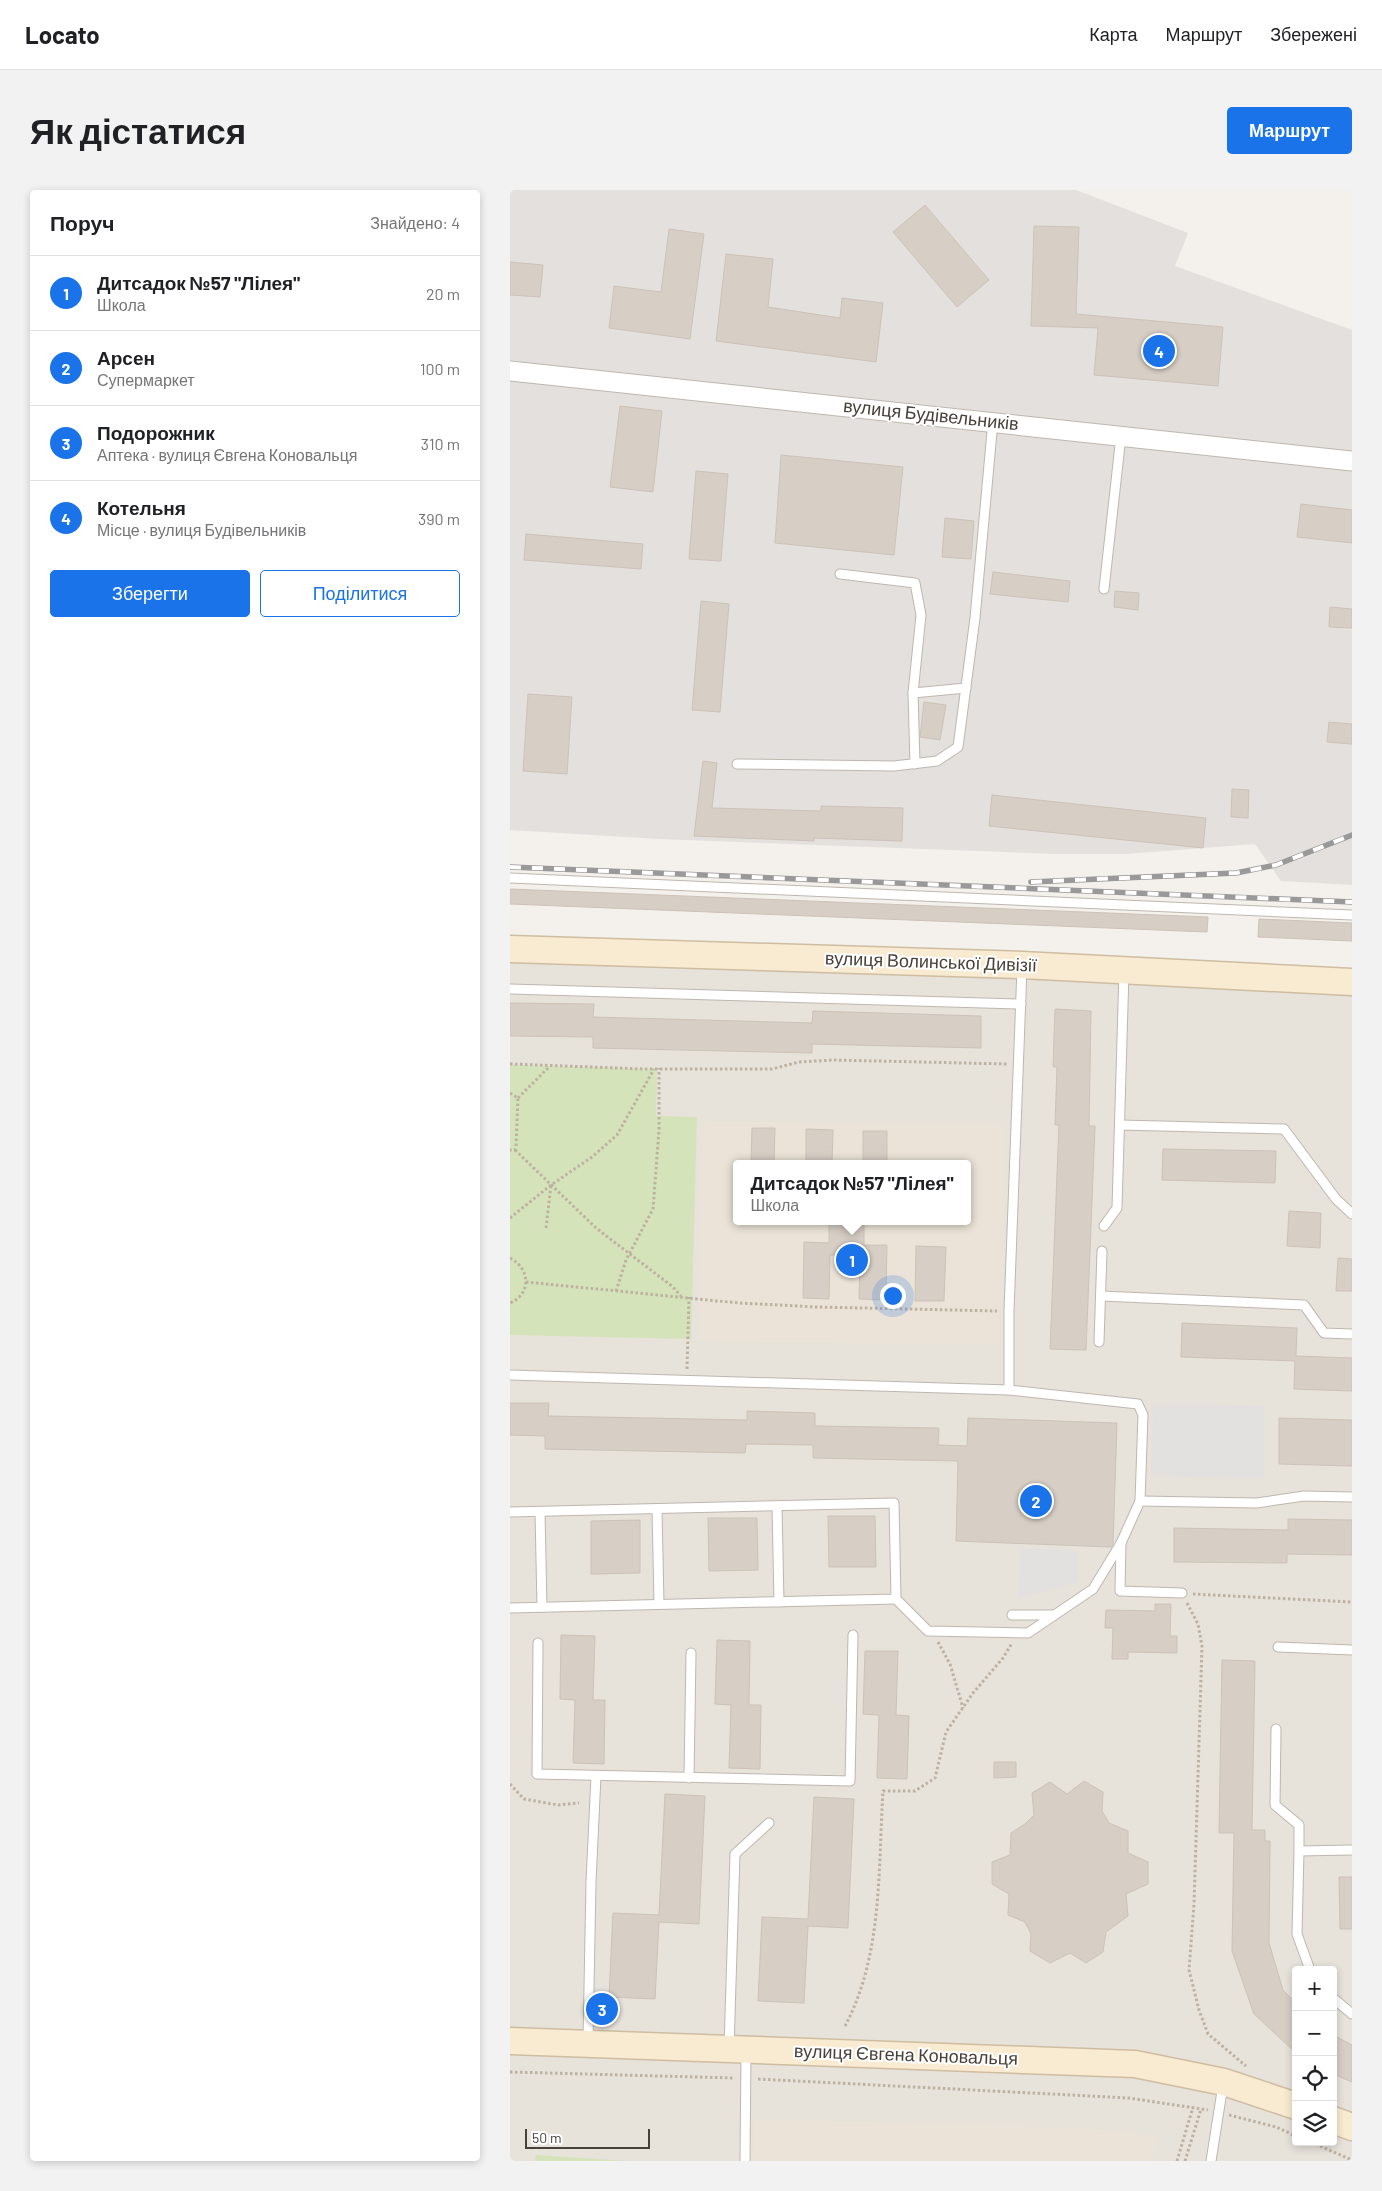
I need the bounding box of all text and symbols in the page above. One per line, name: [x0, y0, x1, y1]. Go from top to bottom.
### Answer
text: Locato: [25, 20, 100, 49]
text: Карта: [1089, 23, 1137, 45]
text: Маршрут: [1165, 23, 1242, 45]
text: Збережені: [1270, 23, 1357, 45]
button: Маршрут: [1227, 107, 1352, 154]
text: Як дістатися: [30, 109, 246, 151]
text: Поруч: [50, 210, 114, 235]
text: Знайдено: 4: [370, 213, 460, 232]
text: Дитсадок №57 "Лілея": [97, 271, 300, 294]
text: 1: [63, 284, 69, 303]
text: 20 m: [426, 284, 460, 303]
text: Школа: [97, 295, 146, 314]
pin: 4: [1143, 332, 1175, 370]
text: Арсен: [97, 346, 155, 369]
text: 2: [62, 359, 70, 378]
text: 100 m: [420, 359, 460, 378]
text: Супермаркет: [97, 370, 195, 389]
street label: вулиця Будівельників: [842, 394, 1020, 434]
text: Подорожник: [97, 421, 215, 444]
text: 3: [62, 434, 70, 453]
text: 310 m: [421, 434, 460, 453]
text: Аптека · вулиця Євгена Коновальця: [97, 445, 357, 464]
text: Котельня: [97, 496, 186, 519]
text: 4: [61, 509, 71, 528]
text: 390 m: [418, 509, 460, 528]
text: Місце · вулиця Будівельників: [97, 520, 306, 539]
button: Зберегти: [50, 570, 250, 617]
button: Поділитися: [260, 570, 460, 617]
street label: вулиця Волинської Дивізії: [825, 946, 1037, 976]
popup: [733, 1160, 971, 1225]
text: Дитсадок №57 "Лілея": [751, 1171, 953, 1194]
text: Школа: [751, 1195, 799, 1214]
pin: 1: [836, 1241, 868, 1279]
your location: [880, 1283, 906, 1309]
pin: 2: [1020, 1482, 1052, 1520]
map controls: [1292, 1966, 1337, 2146]
button: +: [1292, 1966, 1337, 2011]
pin: 3: [586, 1990, 618, 2028]
button: −: [1292, 2011, 1337, 2056]
street label: вулиця Євгена Коновальця: [794, 2039, 1018, 2069]
button: locate: [1292, 2056, 1337, 2101]
button: layers: [1292, 2101, 1337, 2146]
scale bar: [525, 2126, 650, 2149]
text: 50 m: [532, 2129, 561, 2146]

